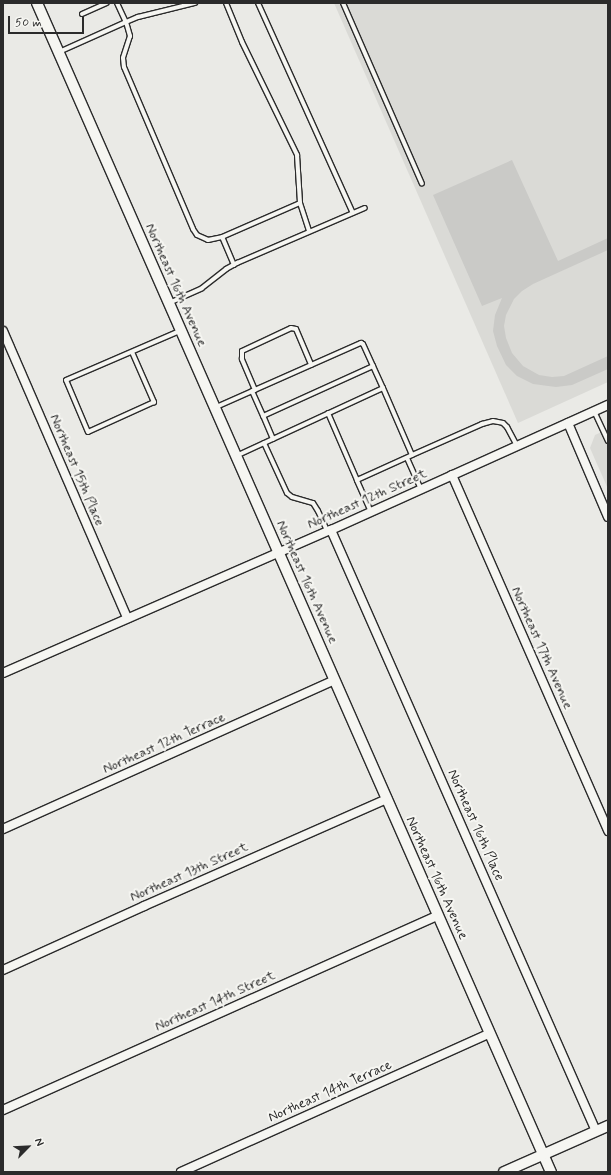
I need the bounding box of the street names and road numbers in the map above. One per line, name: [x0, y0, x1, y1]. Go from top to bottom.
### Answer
street label: Northeast 16th Avenue: [141, 221, 211, 349]
street label: Northeast 15th Place: [46, 412, 108, 528]
street label: Northeast 12th Street: [305, 465, 429, 533]
street label: Northeast 16th Avenue: [272, 518, 342, 646]
street label: Northeast 17th Avenue: [507, 584, 577, 712]
street label: Northeast 12th Terrace: [100, 708, 228, 778]
street label: Northeast 16th Place: [444, 767, 508, 883]
street label: Northeast 16th Avenue: [402, 814, 472, 942]
street label: Northeast 13th Street: [127, 838, 251, 906]
street label: Northeast 14th Street: [152, 967, 278, 1035]
street label: Northeast 14th Terrace: [266, 1056, 394, 1126]

